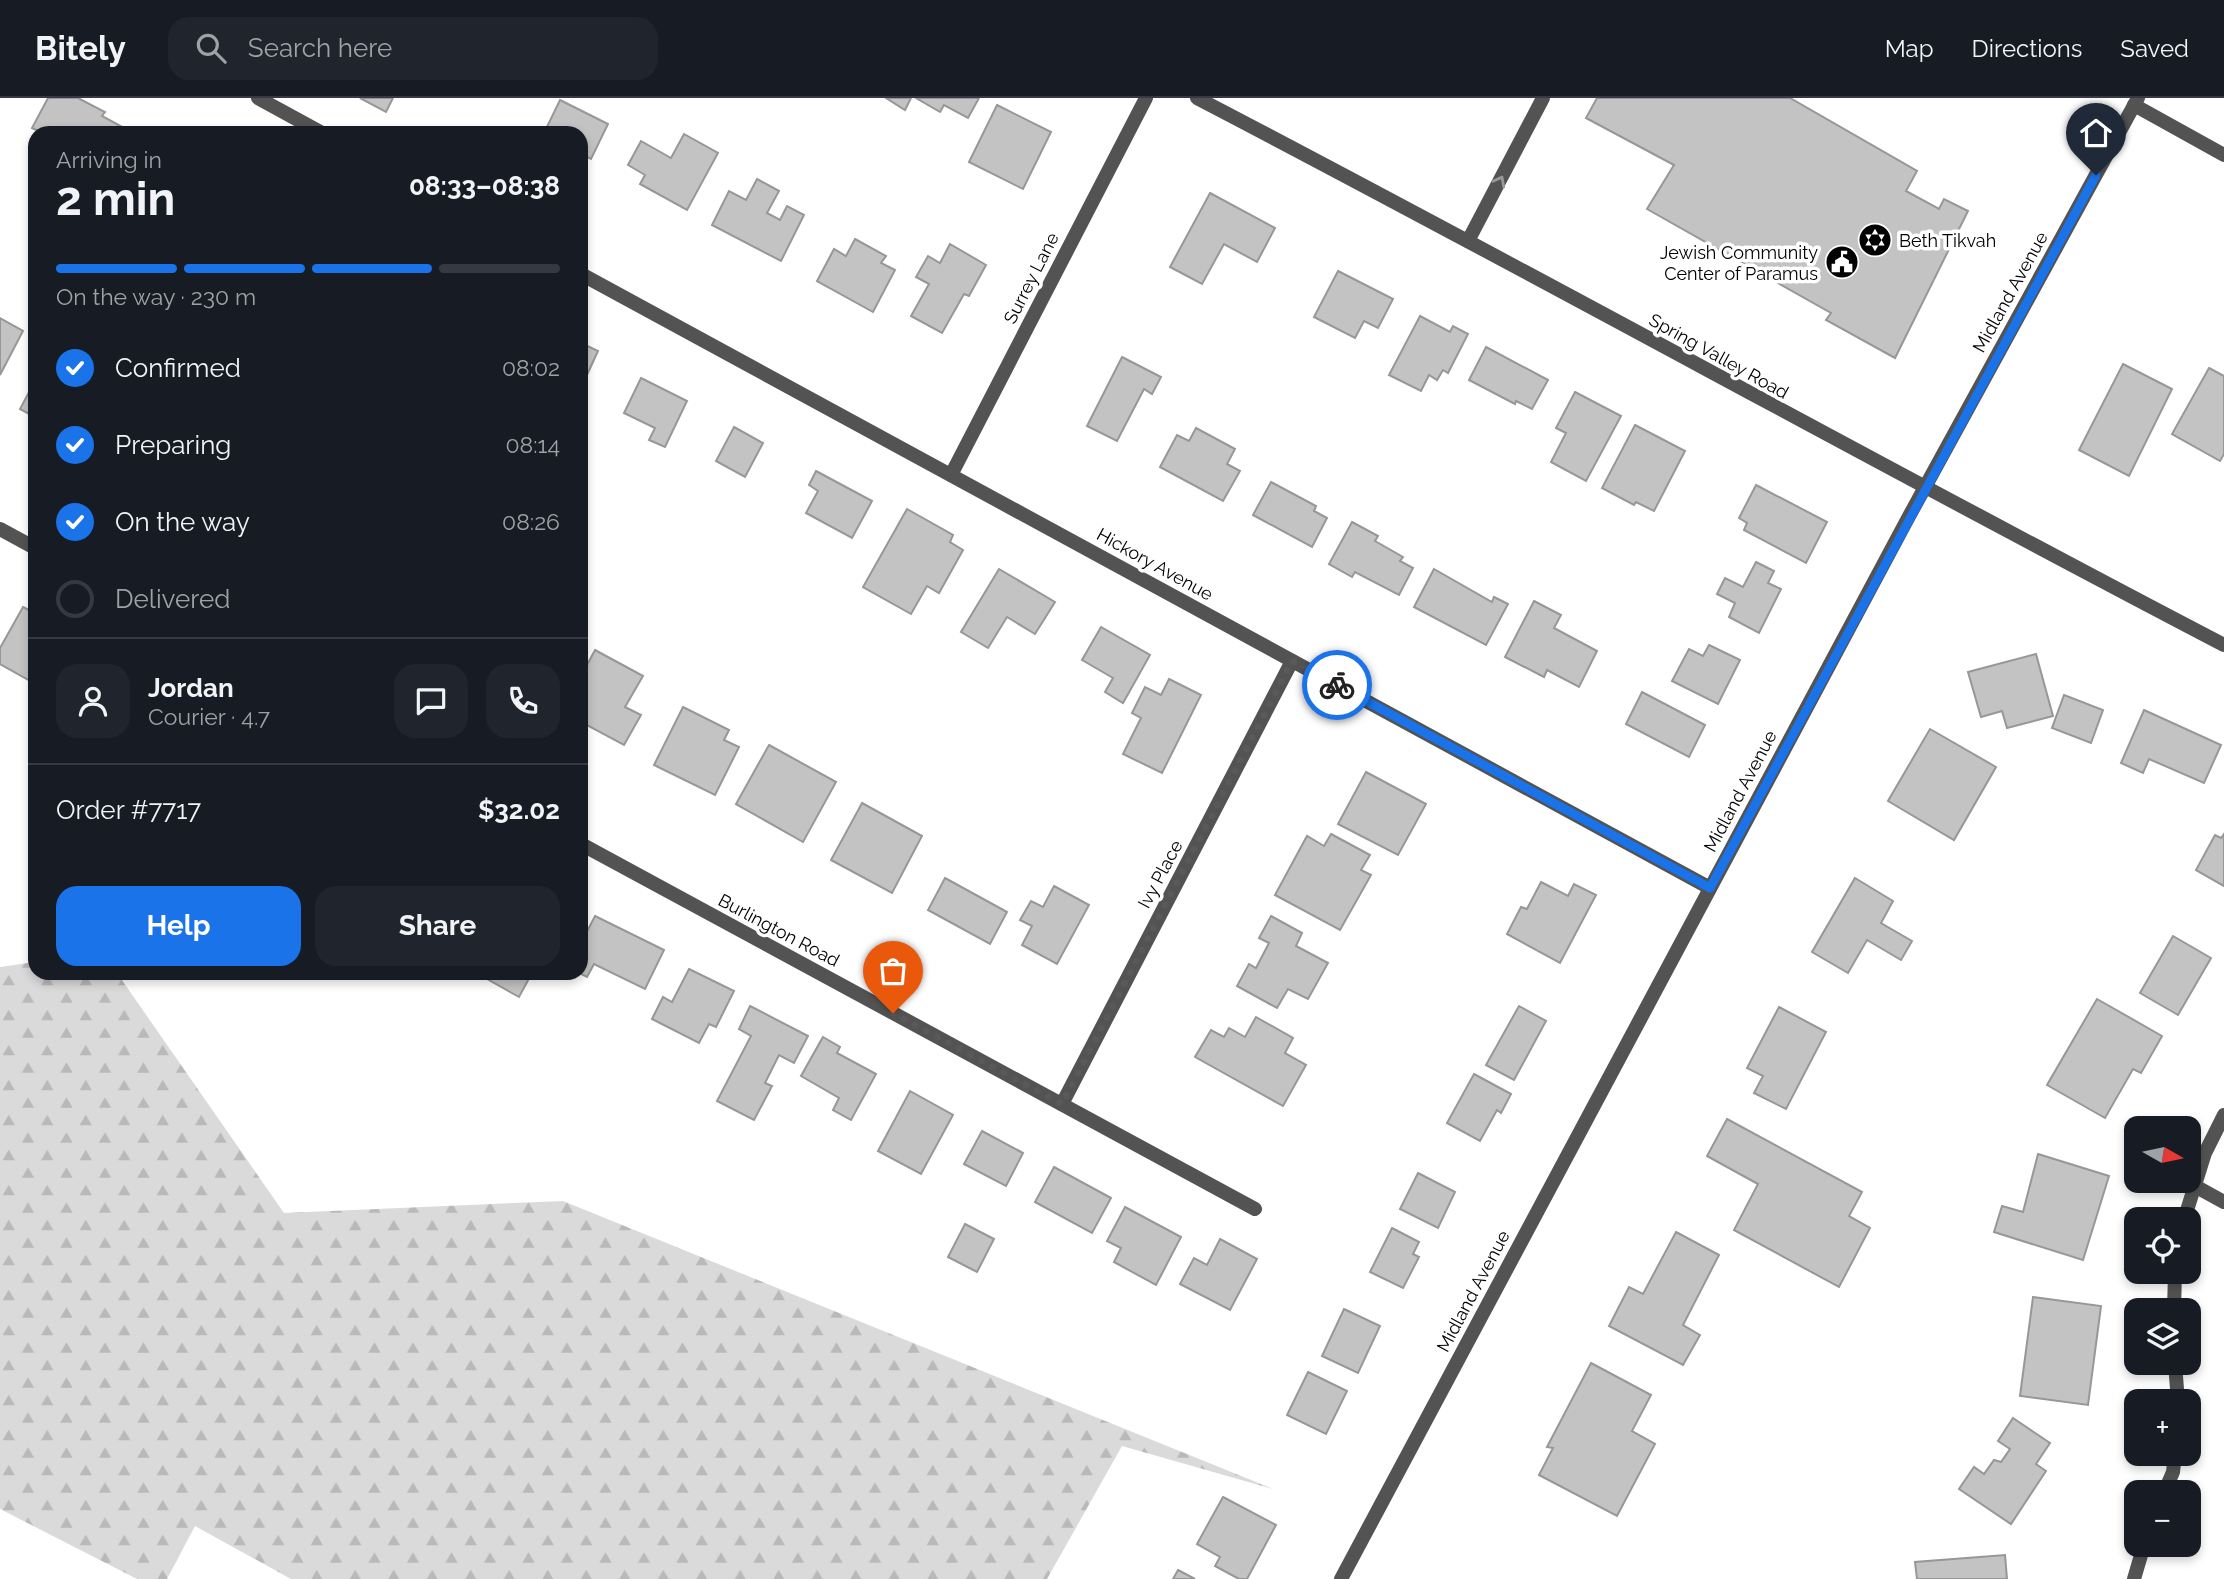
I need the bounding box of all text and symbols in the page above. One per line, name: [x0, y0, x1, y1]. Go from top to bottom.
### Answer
search box: [168, 17, 658, 80]
text: Bitely: [35, 29, 126, 68]
icon: search: [192, 29, 230, 67]
text: Search here: [248, 33, 392, 63]
text: Map: [1885, 34, 1934, 63]
text: Directions: [1972, 34, 2082, 63]
text: Saved: [2120, 34, 2189, 63]
pin: [2066, 103, 2126, 175]
icon: home: [2077, 114, 2115, 152]
text: Arriving in: [56, 146, 162, 173]
text: 08:33–08:38: [409, 171, 560, 201]
text: 2 min: [56, 172, 175, 226]
one-way arrow: [1491, 176, 1505, 188]
synagogue icon: Beth Tikvah: [1856, 221, 1894, 259]
street label: Midland Avenue: [1968, 228, 2052, 356]
street label: Surrey Lane: [999, 229, 1063, 327]
place label: Beth Tikvah: [1899, 230, 1996, 251]
place label: Jewish Community Center of Paramus: [1660, 242, 1818, 284]
public building icon: Jewish Community Center of Paramus: [1823, 243, 1861, 281]
text: On the way · 230 m: [56, 283, 256, 310]
street label: Spring Valley Road: [1646, 309, 1792, 403]
icon: check: [56, 349, 94, 387]
text: Confirmed: [115, 353, 241, 383]
text: 08:02: [502, 354, 560, 381]
icon: check: [56, 426, 94, 464]
text: Preparing: [115, 430, 231, 460]
text: 08:14: [506, 431, 560, 458]
icon: check: [56, 503, 94, 541]
text: On the way: [115, 507, 250, 537]
text: 08:26: [502, 508, 560, 535]
street label: Hickory Avenue: [1093, 523, 1217, 605]
text: Delivered: [115, 584, 230, 614]
courier: [1302, 650, 1372, 720]
button: person: [56, 664, 130, 738]
button: chat: [394, 664, 468, 738]
button: phone: [486, 664, 560, 738]
icon: bike: [1318, 666, 1356, 704]
text: Jordan: [148, 673, 234, 703]
text: Courier · 4.7: [148, 703, 270, 730]
street label: Midland Avenue: [1699, 726, 1781, 855]
text: Order #7717: [56, 795, 201, 825]
text: $32.02: [478, 795, 560, 825]
street label: Ivy Place: [1133, 836, 1187, 912]
button: Help: [56, 886, 301, 966]
button: Share: [315, 886, 560, 966]
street label: Burlington Road: [715, 889, 843, 971]
pin: [863, 941, 923, 1013]
icon: bag: [874, 952, 912, 990]
north arrow: [2124, 1116, 2202, 1194]
map controls: [2124, 1116, 2201, 1557]
button: locate: [2124, 1207, 2201, 1284]
street label: Midland Avenue: [1432, 1226, 1514, 1355]
button: layers: [2124, 1298, 2201, 1375]
button: +: [2124, 1389, 2201, 1466]
button: −: [2124, 1480, 2201, 1557]

